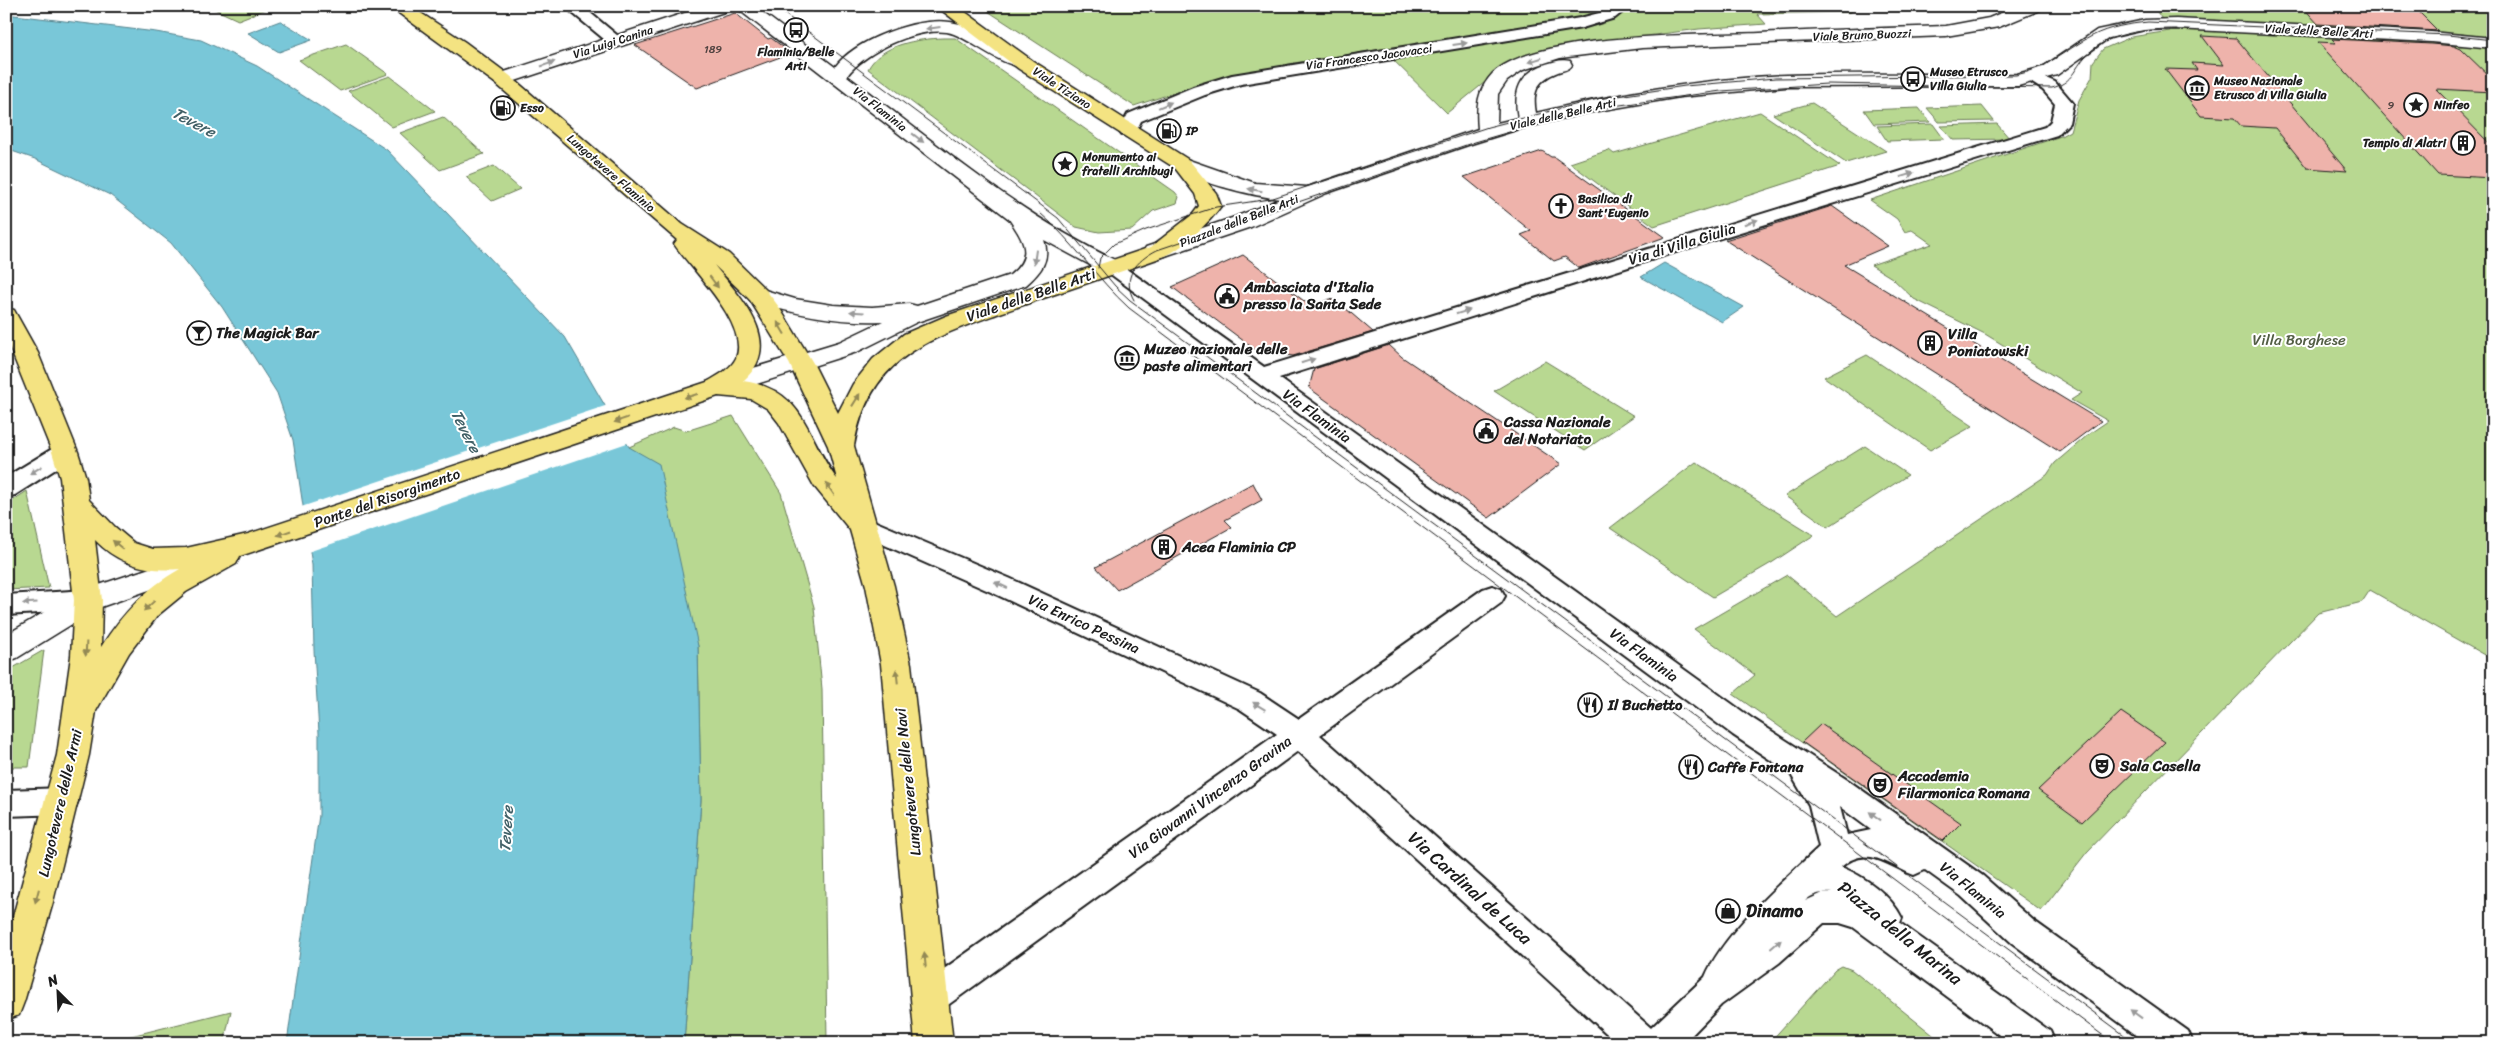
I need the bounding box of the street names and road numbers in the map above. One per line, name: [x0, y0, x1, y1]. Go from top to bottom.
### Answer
street label: Viale delle Belle Arti: [2264, 17, 2374, 45]
street label: Via Luigi Canina: [570, 18, 657, 65]
street label: Viale Bruno Buozzi: [1812, 22, 1912, 48]
street label: Via Francesco Jacovacci: [1305, 37, 1434, 77]
street label: Viale Tiziano: [1028, 61, 1096, 115]
street label: Via Flaminia: [848, 81, 912, 137]
street label: Viale delle Belle Arti: [1508, 91, 1619, 137]
street label: Lungotevere Flaminio: [562, 128, 660, 218]
street label: Piazzale delle Belle Arti: [1176, 188, 1302, 254]
street label: Via di Villa Giulia: [1625, 215, 1739, 273]
street label: Viale delle Belle Arti: [963, 260, 1100, 329]
street label: Via Flaminia: [1277, 382, 1357, 450]
street label: Ponte del Risorgimento: [310, 461, 464, 535]
street label: Via Enrico Pessina: [1024, 587, 1145, 661]
street label: Via Flaminia: [1604, 621, 1684, 689]
street label: Lungotevere delle Navi: [887, 706, 929, 857]
street label: Lungotevere delle Armi: [30, 726, 90, 879]
street label: Via Giovanni Vincenzo Gravina: [1123, 728, 1298, 865]
street label: Via Cardinal de Luca: [1400, 823, 1540, 954]
street label: Via Flaminia: [1934, 855, 2013, 926]
street label: Piazza della Marina: [1830, 872, 1970, 994]

